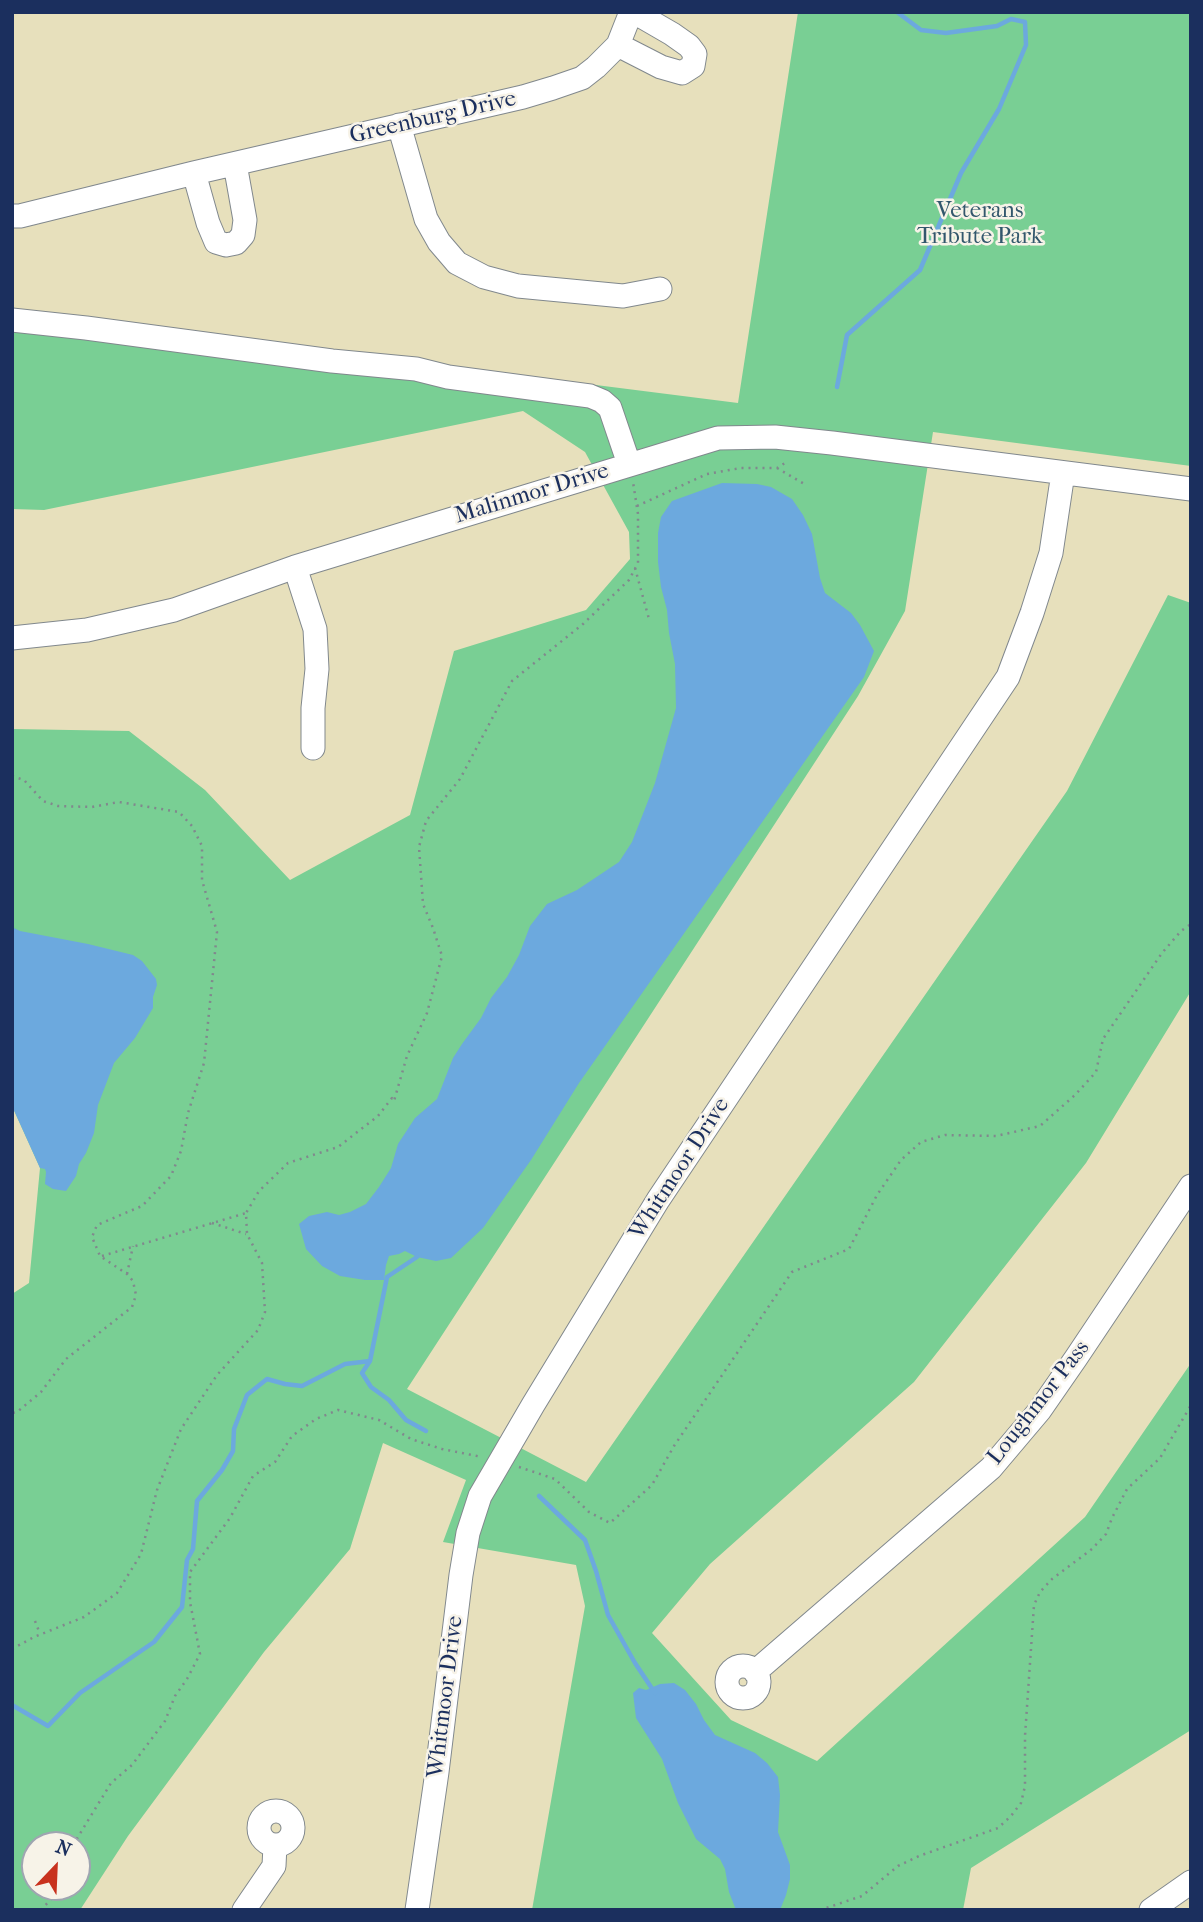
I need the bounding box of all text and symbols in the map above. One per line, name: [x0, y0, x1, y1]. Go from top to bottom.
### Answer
street label: Greenburg Drive: [347, 85, 519, 151]
park label: Veterans Tribute Park: [917, 197, 1043, 251]
street label: Malinmor Drive: [452, 457, 612, 531]
street label: Whitmoor Drive: [624, 1093, 736, 1245]
street label: Loughmor Pass: [982, 1335, 1096, 1471]
street label: Whitmoor Drive: [422, 1614, 470, 1780]
north arrow: [21, 1831, 91, 1901]
text: N: [52, 1836, 74, 1861]

